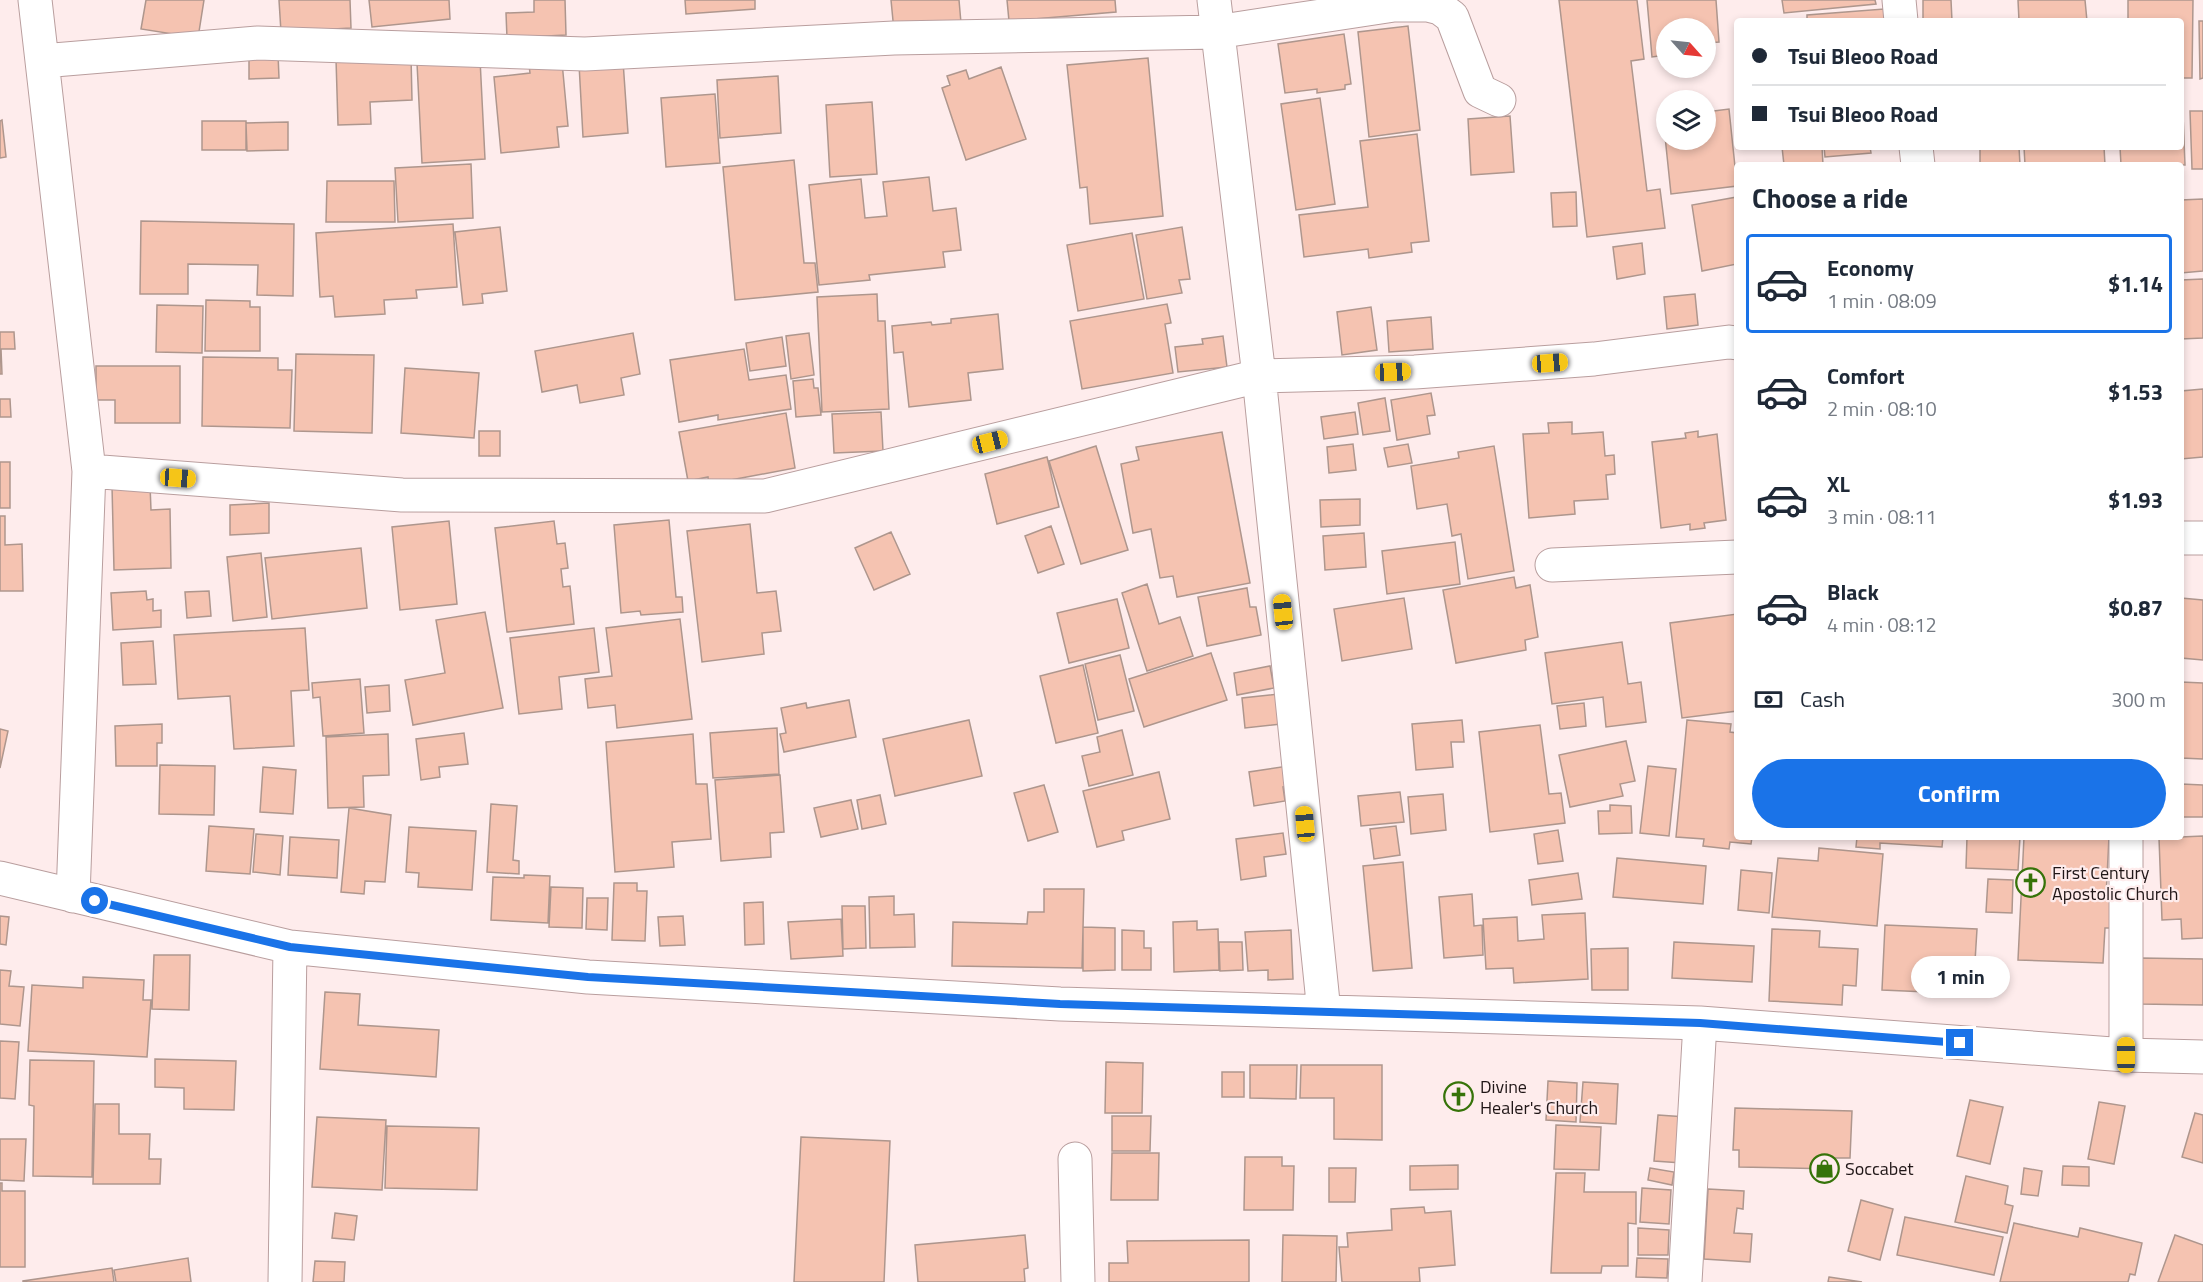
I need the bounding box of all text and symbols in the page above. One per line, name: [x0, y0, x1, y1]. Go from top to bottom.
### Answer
north arrow: [1656, 18, 1716, 78]
map controls: [1656, 18, 1716, 150]
text: Tsui Bleoo Road: [1788, 39, 1938, 73]
button: layers: [1656, 90, 1716, 150]
text: Tsui Bleoo Road: [1788, 97, 1938, 131]
text: Choose a ride: [1752, 177, 1908, 218]
text: Economy: [1827, 251, 1914, 285]
icon: car: [1755, 257, 1809, 311]
text: $1.14: [2108, 267, 2163, 301]
text: 1 min · 08:09: [1827, 285, 1937, 316]
car: [1531, 353, 1569, 373]
text: Comfort: [1827, 359, 1905, 393]
car: [1375, 362, 1411, 382]
icon: car: [1755, 365, 1809, 419]
text: $1.53: [2108, 375, 2163, 409]
text: 2 min · 08:10: [1827, 393, 1937, 424]
car: [970, 429, 1010, 455]
text: XL: [1827, 467, 1850, 501]
car: [159, 468, 197, 488]
icon: car: [1755, 473, 1809, 527]
text: $1.93: [2108, 483, 2163, 517]
text: 3 min · 08:11: [1827, 501, 1937, 532]
text: Black: [1827, 575, 1879, 609]
icon: car: [1755, 581, 1809, 635]
text: $0.87: [2108, 591, 2163, 625]
car: [1272, 593, 1294, 631]
text: 4 min · 08:12: [1827, 609, 1937, 640]
text: Cash: [1800, 682, 1845, 716]
icon: cash: [1752, 683, 1785, 716]
text: 300 m: [2111, 684, 2166, 715]
button: Confirm: [1752, 759, 2166, 828]
car: [1294, 805, 1316, 843]
place label: First Century Apostolic Church: [2052, 859, 2178, 907]
church icon: First Century Apostolic Church: [2015, 866, 2047, 898]
route start: [81, 887, 108, 914]
callout: 1 min: [1910, 956, 2010, 998]
text: 1 min: [1936, 961, 1985, 992]
route end: [1946, 1029, 1973, 1056]
car: [2117, 1037, 2135, 1073]
place label: Divine Healer's Church: [1480, 1073, 1598, 1121]
church icon: Divine Healer's Church: [1443, 1080, 1475, 1112]
shop icon: Soccabet: [1808, 1152, 1840, 1184]
place label: Soccabet: [1845, 1155, 1914, 1182]

